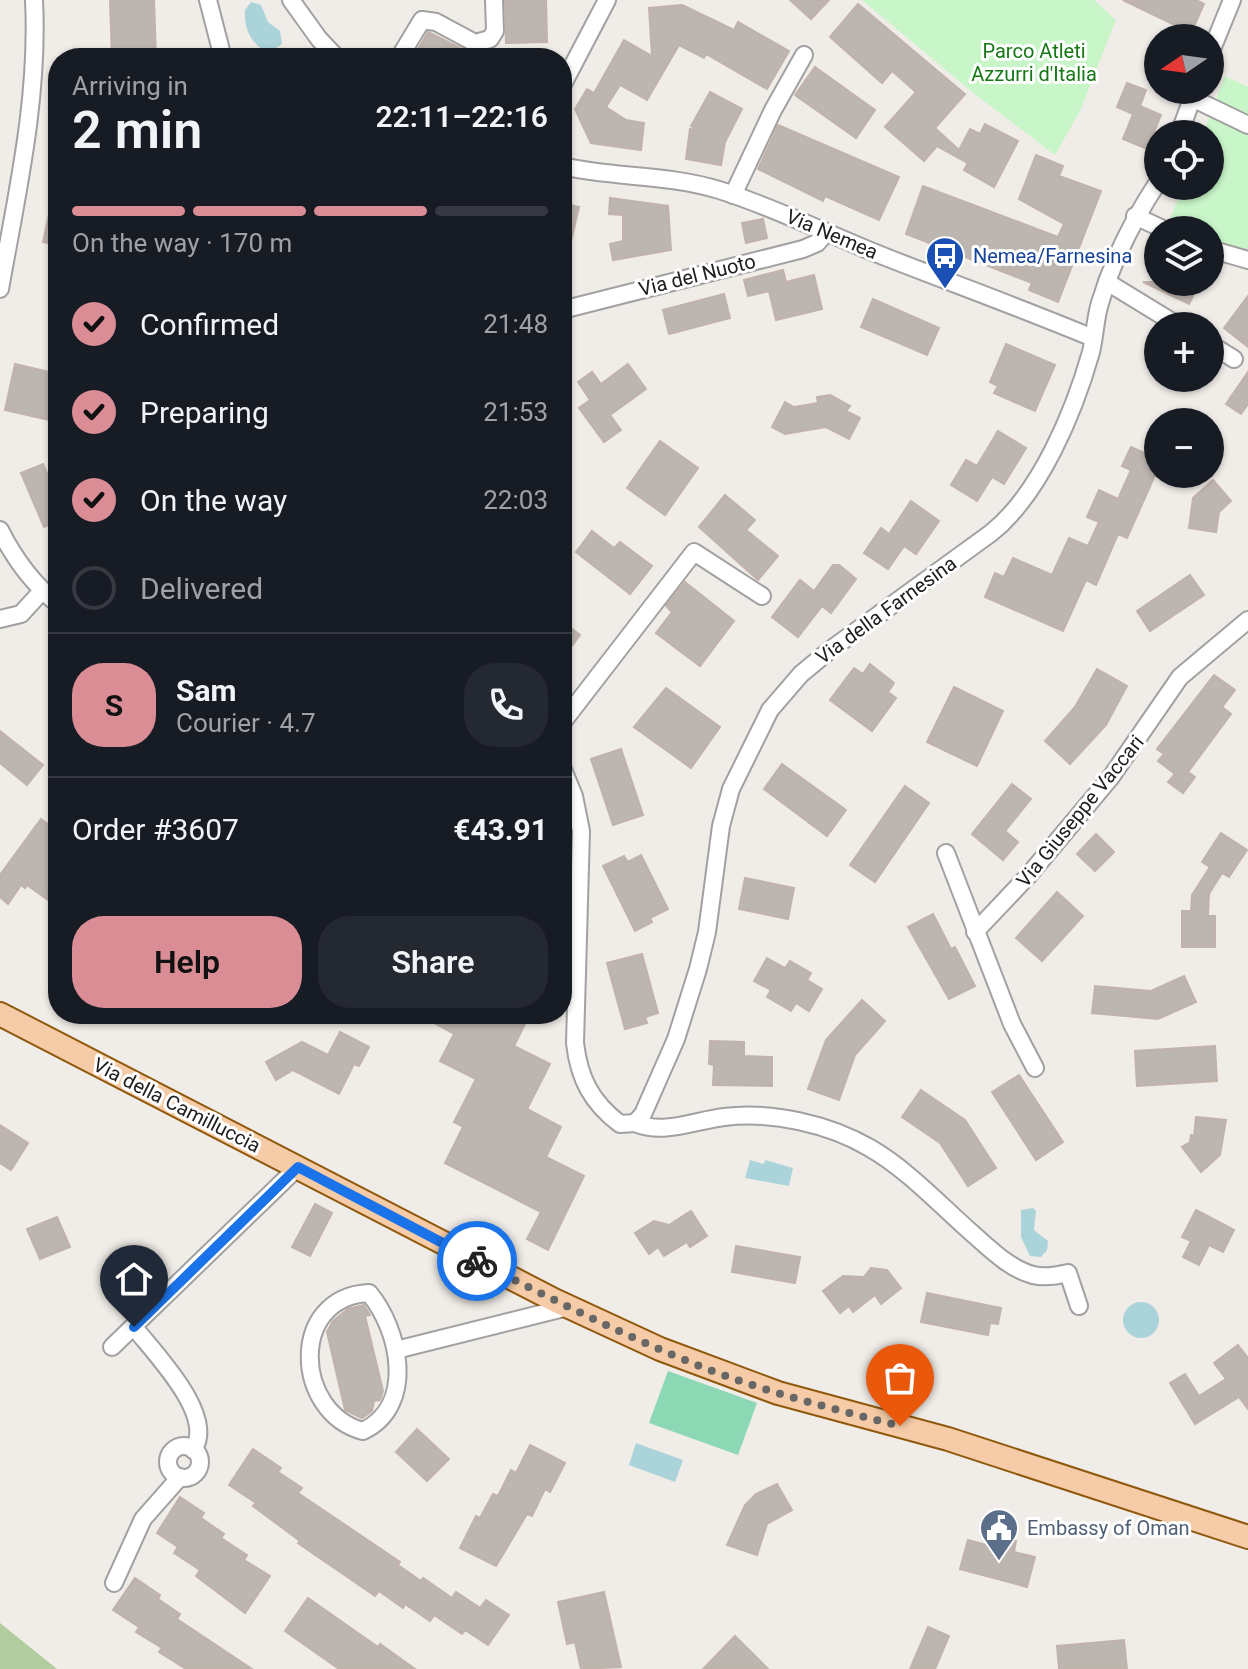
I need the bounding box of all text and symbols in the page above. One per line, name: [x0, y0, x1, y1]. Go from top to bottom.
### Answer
north arrow: [1144, 24, 1224, 104]
map controls: [1144, 24, 1224, 488]
park label: Parco Atleti Azzurri d'Italia: [971, 39, 1097, 86]
text: Arriving in: [72, 71, 188, 101]
text: 22:11–22:16: [375, 99, 548, 134]
text: 2 min: [72, 100, 202, 161]
button: locate: [1144, 120, 1224, 200]
street label: Via Nemea: [783, 204, 881, 264]
button: layers: [1144, 216, 1224, 296]
text: On the way · 170 m: [72, 228, 292, 258]
bus stop icon: Nemea/Farnesina: [924, 235, 966, 290]
place label: Nemea/Farnesina: [973, 244, 1132, 268]
street label: Via del Nuoto: [636, 249, 758, 301]
icon: check: [72, 302, 116, 346]
text: Confirmed: [140, 307, 279, 342]
text: 21:48: [483, 309, 548, 339]
button: +: [1144, 312, 1224, 392]
icon: check: [72, 390, 116, 434]
text: Preparing: [140, 395, 269, 430]
text: 21:53: [483, 397, 548, 427]
button: −: [1144, 408, 1224, 488]
icon: check: [72, 478, 116, 522]
text: On the way: [140, 483, 287, 518]
text: 22:03: [483, 485, 548, 515]
street label: Via della Farnesina: [811, 551, 961, 669]
text: Delivered: [140, 571, 263, 606]
button: phone: [464, 663, 548, 747]
text: Sam: [176, 673, 237, 708]
text: S: [105, 688, 123, 723]
text: Courier · 4.7: [176, 708, 316, 738]
street label: Via Giuseppe Vaccari: [1011, 730, 1149, 892]
text: Order #3607: [72, 812, 239, 847]
text: €43.91: [453, 812, 548, 847]
button: Help: [72, 916, 302, 1008]
button: Share: [318, 916, 548, 1008]
street label: Via della Camilluccia: [89, 1052, 265, 1158]
courier: [437, 1221, 517, 1301]
icon: bike: [455, 1239, 499, 1283]
pin: [100, 1245, 168, 1327]
icon: home: [112, 1257, 156, 1301]
pin: [866, 1344, 934, 1426]
icon: bag: [878, 1356, 922, 1400]
public building icon: Embassy of Oman: [978, 1507, 1020, 1562]
place label: Embassy of Oman: [1027, 1516, 1190, 1540]

